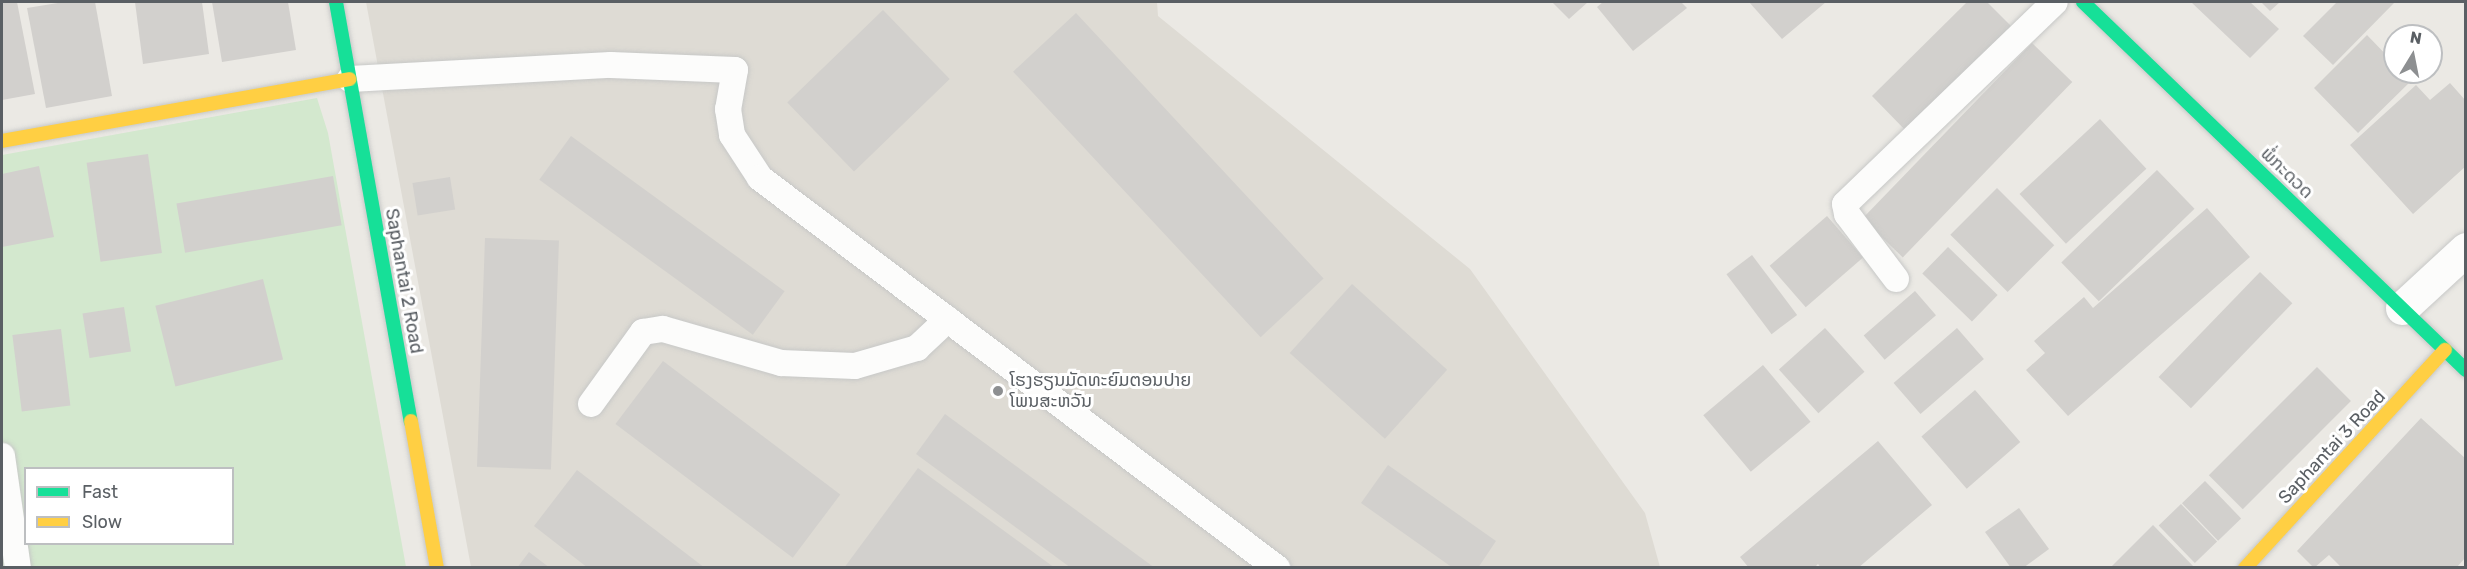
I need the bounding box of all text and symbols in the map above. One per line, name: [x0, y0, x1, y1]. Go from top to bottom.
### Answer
north arrow: [2383, 24, 2443, 84]
text: N: [2409, 27, 2423, 48]
street label: ພໍ່ກະດວດ: [2256, 143, 2318, 203]
street label: Saphantai 2 Road: [381, 207, 427, 355]
place label: ໂຮງຮຽນມັດທະຍົມຕອນປາຍ ໂພນສະຫວັນ: [1010, 370, 1191, 412]
marker: ໂຮງຮຽນມັດທະຍົມຕອນປາຍ ໂພນສະຫວັນ: [991, 384, 1005, 398]
street label: Saphantai 3 Road: [2274, 386, 2390, 508]
legend: [24, 467, 234, 545]
text: Fast: [82, 481, 118, 503]
text: Slow: [82, 511, 122, 533]

